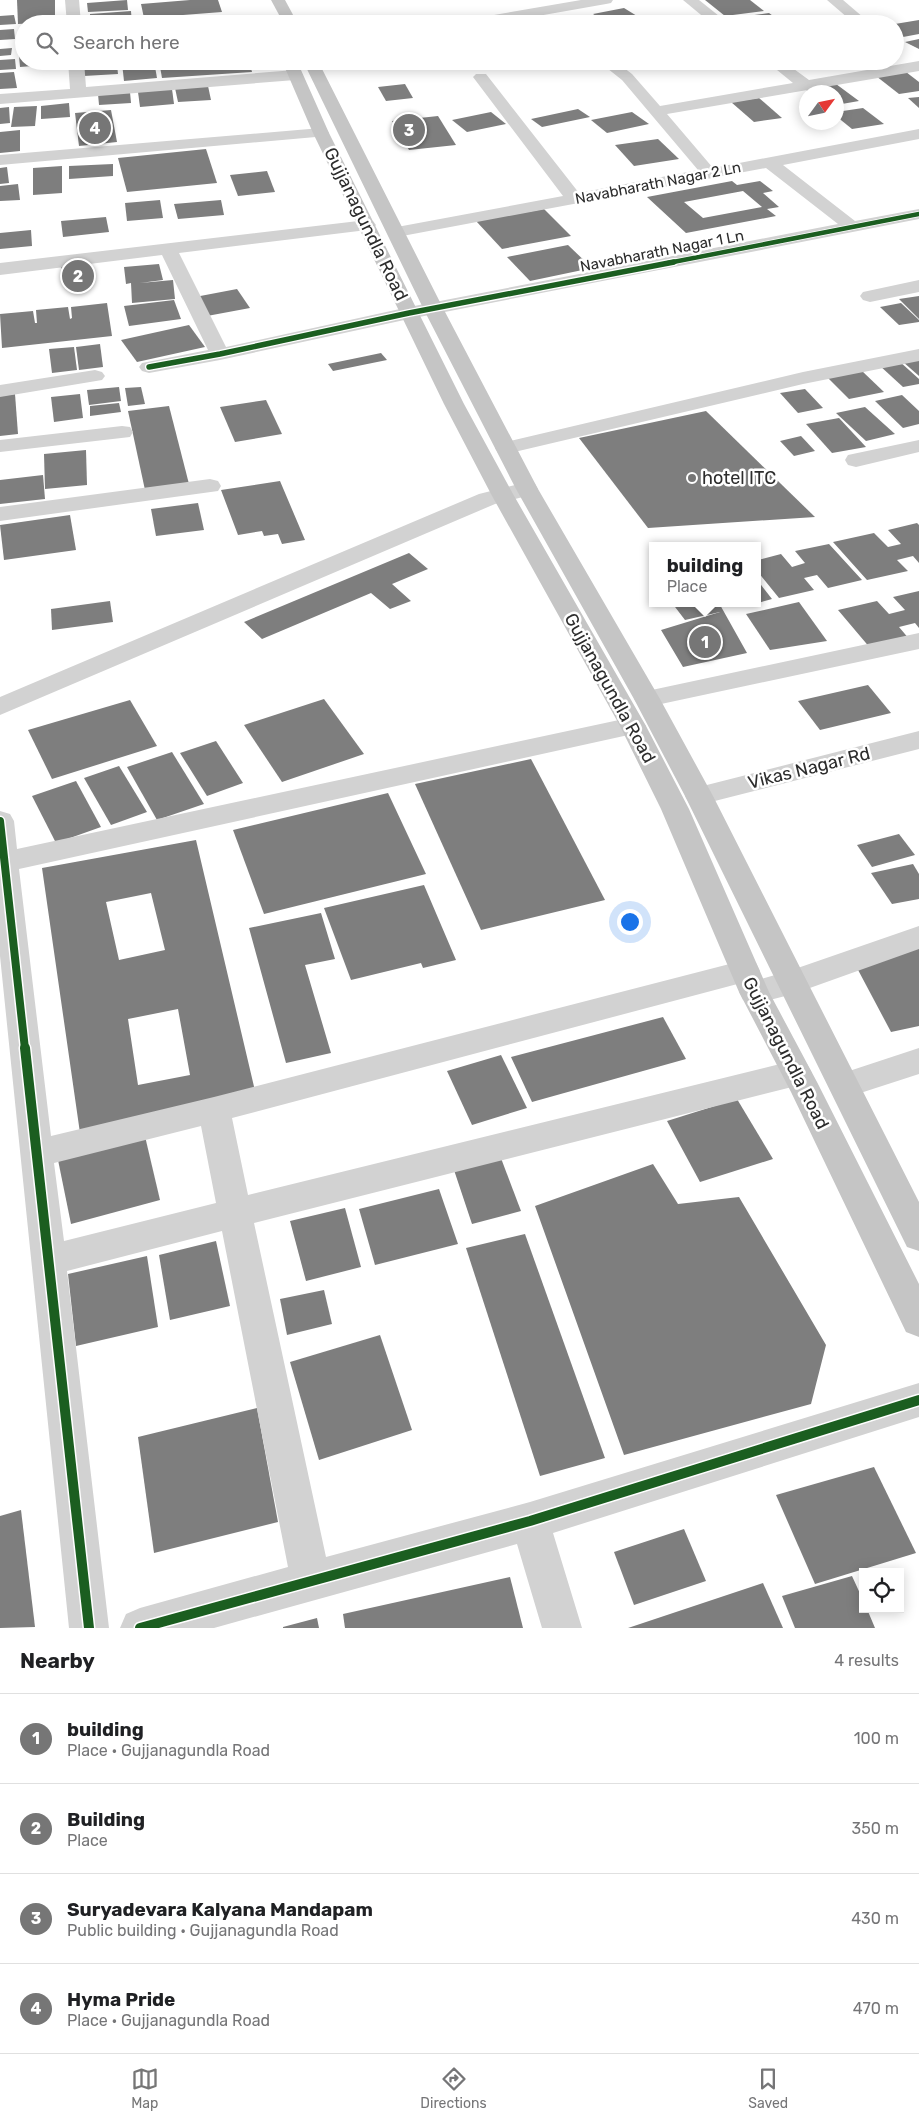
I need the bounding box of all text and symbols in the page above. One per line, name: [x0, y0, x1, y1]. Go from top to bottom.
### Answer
search box: [15, 15, 904, 70]
icon: search: [33, 29, 61, 57]
text: Search here: [73, 31, 180, 54]
north arrow: [799, 85, 844, 130]
pin: 4: [79, 109, 111, 147]
pin: 3: [393, 111, 425, 149]
street label: Gujjanagundla Road: [319, 144, 413, 304]
street label: Navabharath Nagar 2 Ln: [574, 158, 742, 208]
street label: Navabharath Nagar 1 Ln: [579, 226, 745, 276]
pin: 2: [62, 257, 94, 295]
place label: hotel ITC: [702, 467, 776, 489]
marker: hotel ITC: [686, 472, 698, 484]
popup: [649, 542, 761, 607]
text: building: [667, 554, 743, 577]
text: Place: [667, 577, 707, 596]
street label: Gujjanagundla Road: [560, 609, 660, 767]
pin: 1: [689, 623, 721, 661]
street label: Vikas Nagar Rd: [746, 742, 872, 794]
your location: [617, 909, 643, 935]
street label: Gujjanagundla Road: [738, 973, 834, 1133]
map controls: [859, 1568, 904, 1613]
button: locate: [859, 1568, 904, 1613]
text: Nearby: [20, 1648, 95, 1673]
text: 4 results: [834, 1651, 899, 1670]
text: building: [67, 1718, 144, 1741]
text: 1: [32, 1729, 40, 1748]
text: 100 m: [854, 1729, 899, 1748]
text: Place · Gujjanagundla Road: [67, 1741, 270, 1760]
text: Building: [67, 1808, 145, 1831]
text: 2: [31, 1819, 41, 1838]
text: 350 m: [852, 1819, 899, 1838]
text: Place: [67, 1831, 108, 1850]
text: Suryadevara Kalyana Mandapam: [67, 1898, 373, 1921]
text: 3: [31, 1909, 41, 1928]
text: 430 m: [851, 1909, 899, 1928]
text: Public building · Gujjanagundla Road: [67, 1921, 339, 1940]
text: Hyma Pride: [67, 1988, 175, 2011]
text: 4: [31, 1999, 41, 2018]
text: 470 m: [853, 1999, 899, 2018]
text: Place · Gujjanagundla Road: [67, 2011, 270, 2030]
tab: Map: [131, 2065, 159, 2112]
tab: Directions: [420, 2065, 487, 2112]
tab: Saved: [748, 2065, 788, 2112]

